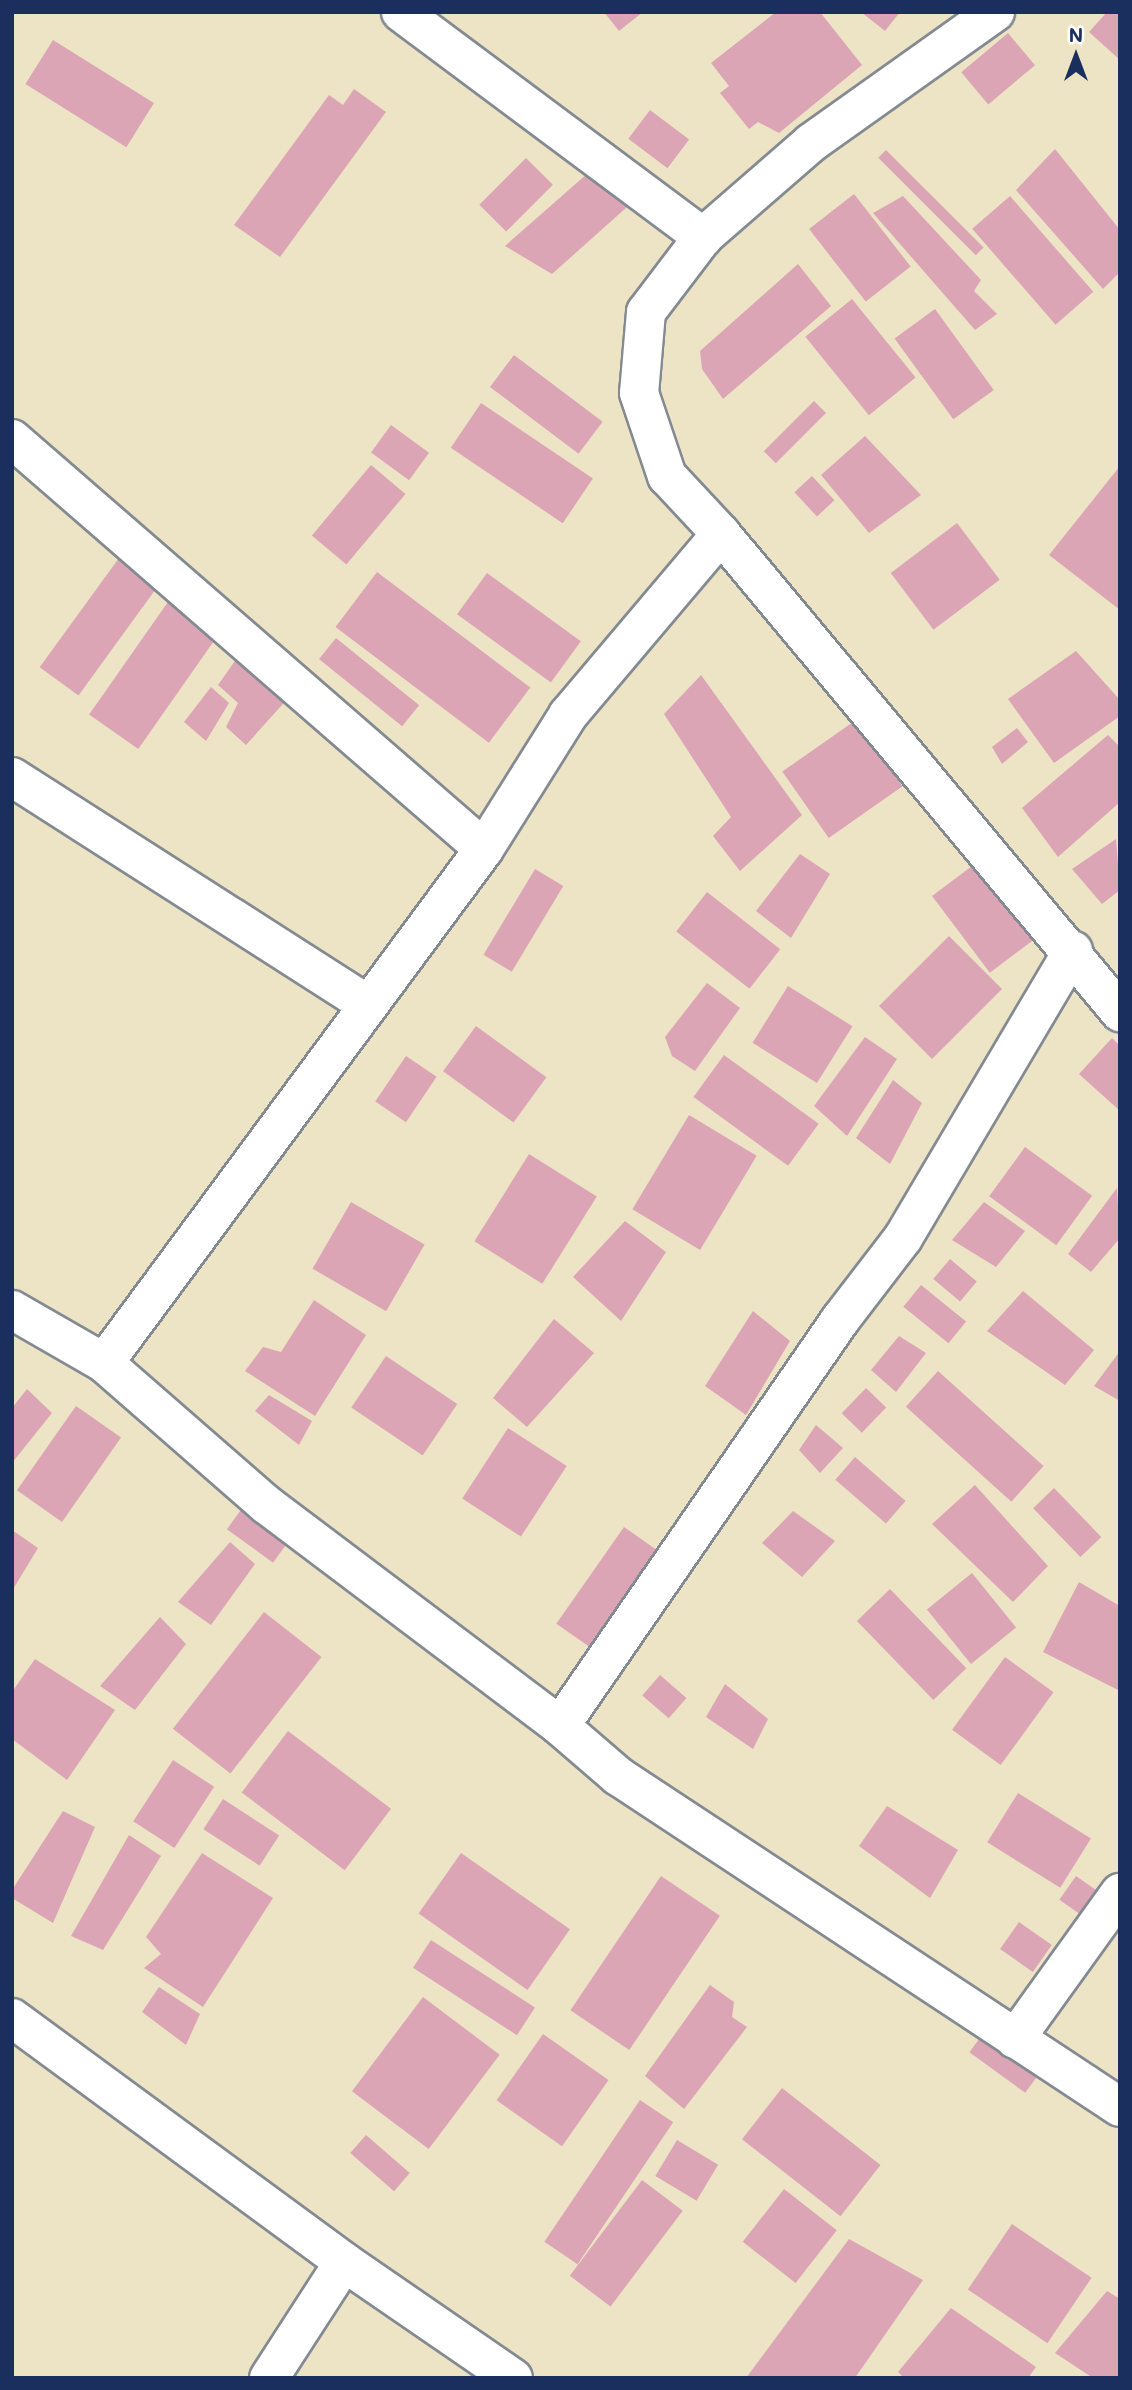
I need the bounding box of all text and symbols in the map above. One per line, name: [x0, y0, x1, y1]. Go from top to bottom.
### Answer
north arrow: [1041, 21, 1111, 91]
text: N: [1069, 22, 1083, 47]

